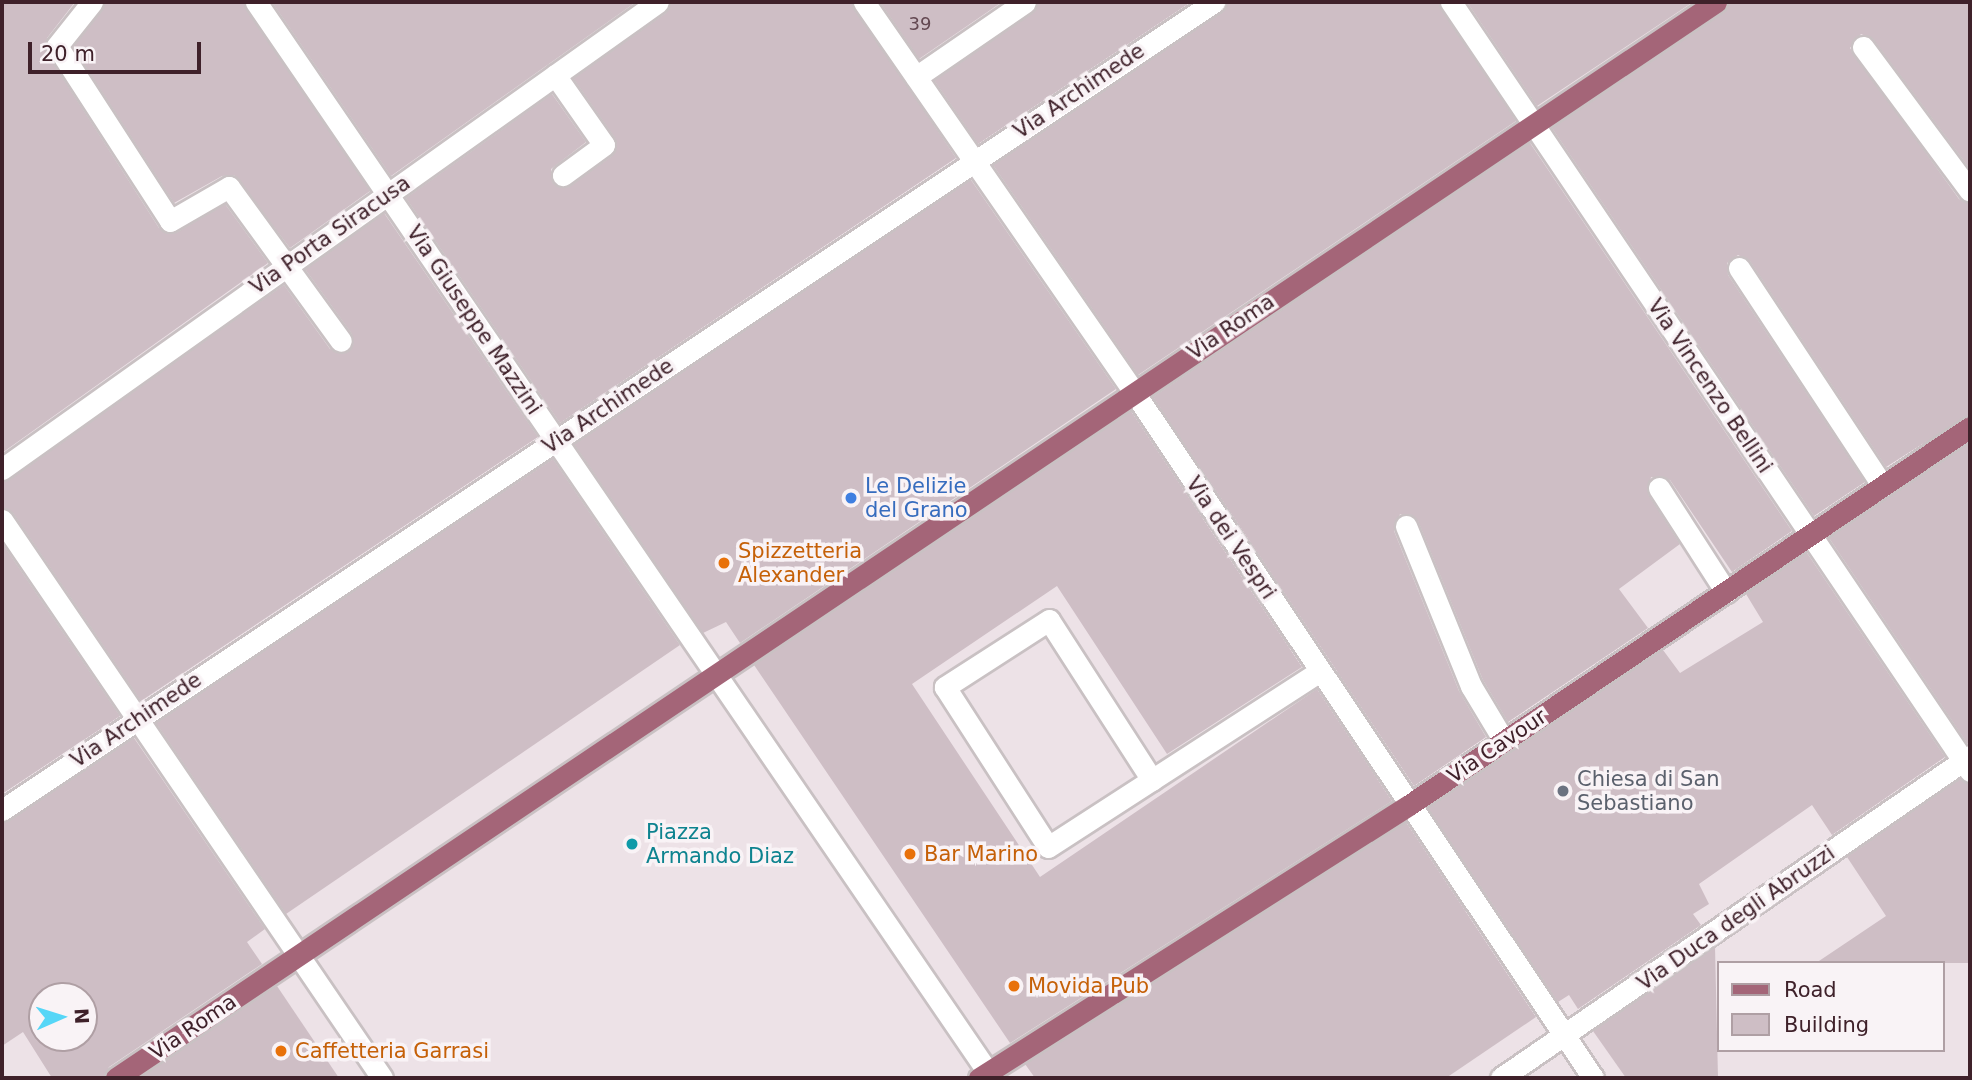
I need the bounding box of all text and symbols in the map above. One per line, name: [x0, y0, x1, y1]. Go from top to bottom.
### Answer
house number: 39: [909, 13, 931, 35]
scale bar: [32, 28, 205, 72]
street label: Via Archimede: [1009, 38, 1149, 144]
text: 20 m: [41, 42, 95, 66]
street label: Via Porta Siracusa: [245, 170, 415, 300]
street label: Via Giuseppe Mazzini: [401, 221, 547, 419]
street label: Via Roma: [1183, 289, 1279, 365]
street label: Via Vincenzo Bellini: [1642, 294, 1778, 478]
street label: Via Archimede: [538, 353, 678, 459]
street label: Via dei Vespri: [1181, 472, 1281, 604]
place label: Le Delizie del Grano: [865, 473, 968, 523]
marker: Le Delizie del Grano: [843, 490, 859, 506]
place label: Spizzetteria Alexander: [738, 538, 862, 588]
marker: Spizzetteria Alexander: [716, 555, 732, 571]
street label: Via Archimede: [66, 667, 206, 773]
street label: Via Cavour: [1443, 704, 1551, 788]
place label: Chiesa di San Sebastiano: [1577, 766, 1720, 816]
marker: Chiesa di San Sebastiano: [1555, 783, 1571, 799]
place label: Piazza Armando Diaz: [646, 819, 794, 869]
marker: Piazza Armando Diaz: [624, 836, 640, 852]
street label: Via Duca degli Abruzzi: [1632, 840, 1840, 996]
place label: Bar Marino: [924, 841, 1038, 867]
marker: Bar Marino: [902, 846, 918, 862]
legend: [1716, 961, 1944, 1052]
place label: Movida Pub: [1028, 973, 1149, 999]
marker: Movida Pub: [1006, 978, 1022, 994]
text: Road: [1784, 978, 1837, 1002]
north arrow: [28, 982, 98, 1052]
street label: Via Roma: [145, 989, 241, 1065]
text: N: [71, 1007, 93, 1025]
text: Building: [1784, 1013, 1869, 1037]
place label: Caffetteria Garrasi: [295, 1038, 489, 1064]
marker: Caffetteria Garrasi: [273, 1043, 289, 1059]

